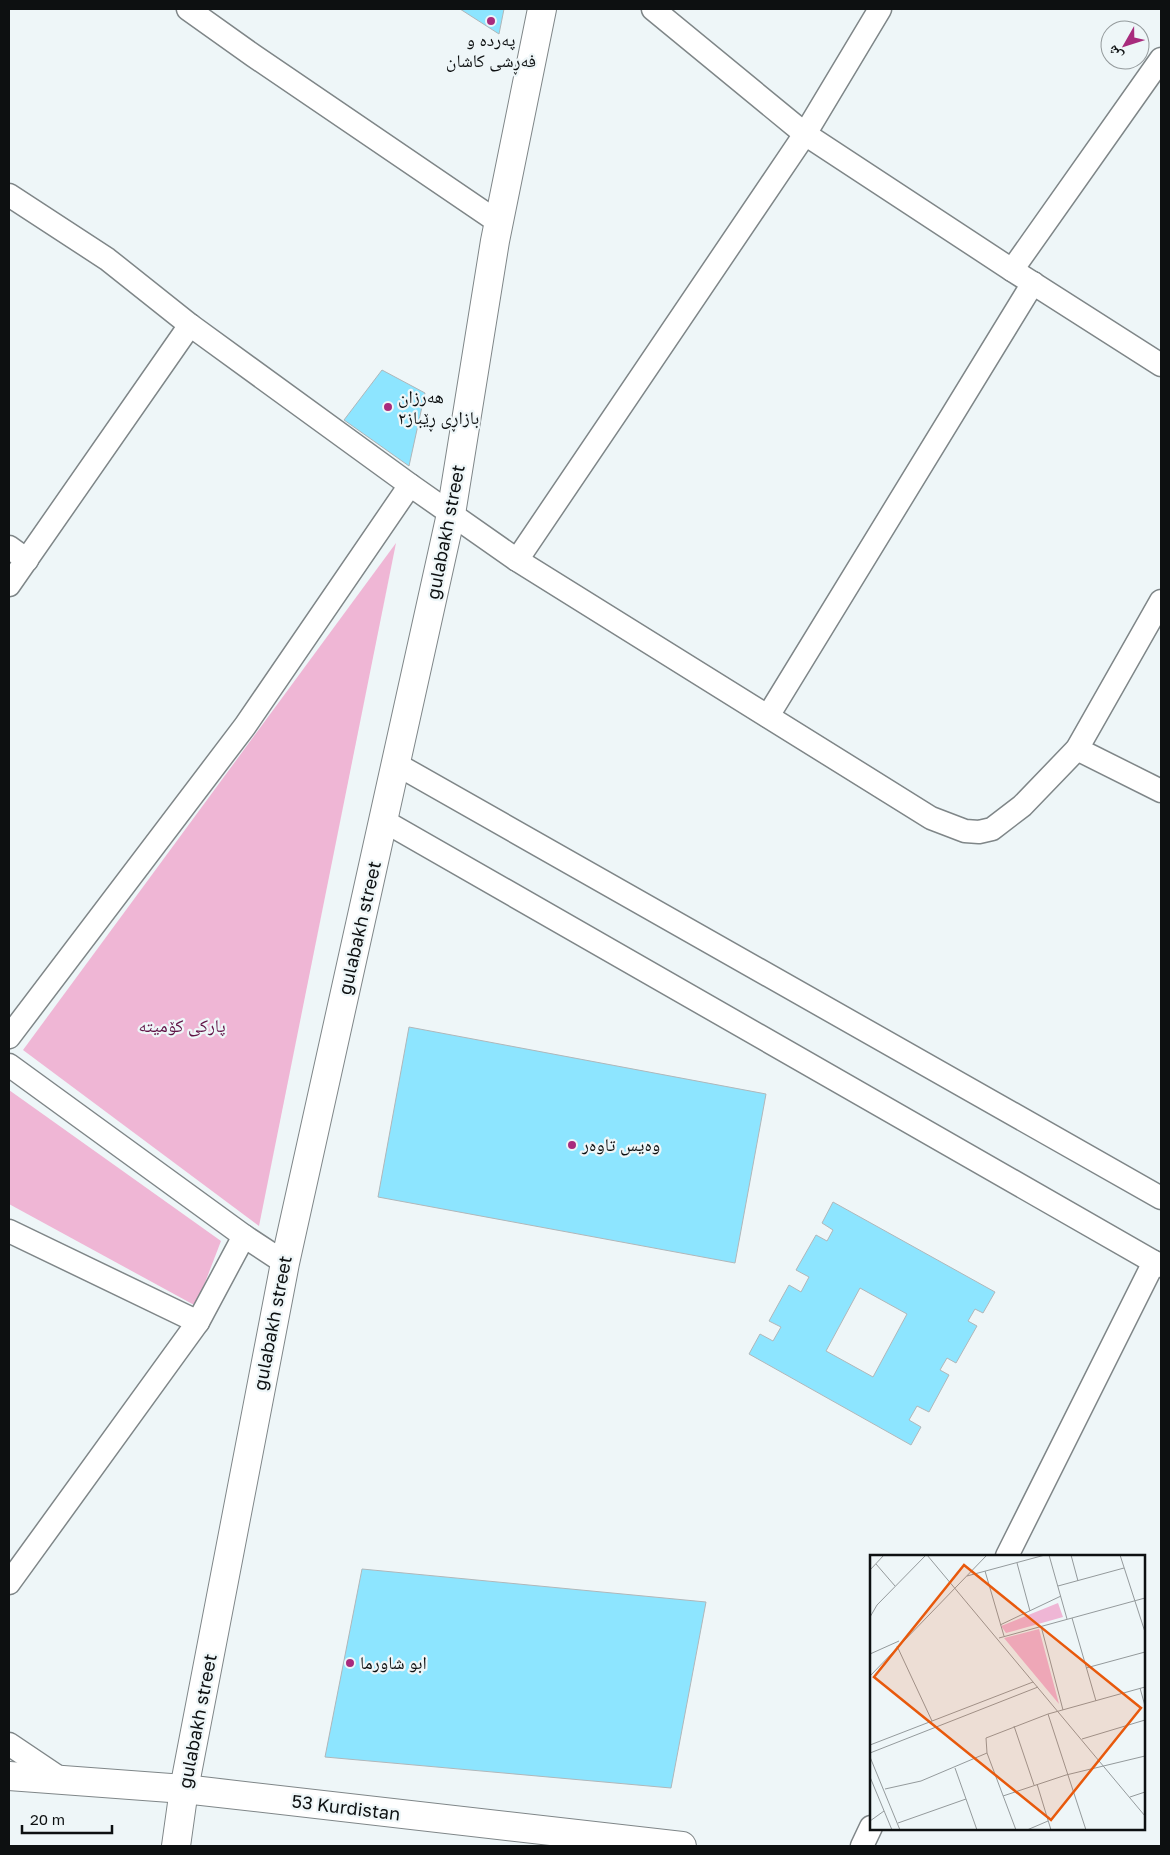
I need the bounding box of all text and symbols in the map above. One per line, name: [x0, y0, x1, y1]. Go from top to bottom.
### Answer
marker: پەردە و فەڕشی کاشان: [485, 15, 497, 27]
north arrow: [1100, 20, 1150, 70]
place label: پەردە و فەڕشی کاشان: [446, 28, 536, 75]
text: ش: [1103, 42, 1127, 65]
place label: هەرزان بازاڕی ڕێباز٢: [398, 385, 479, 432]
marker: هەرزان بازاڕی ڕێباز٢: [382, 401, 394, 413]
street label: gulabakh street: [421, 463, 469, 601]
street label: gulabakh street: [333, 859, 385, 997]
park label: پارکی کۆمیتە: [138, 1014, 226, 1037]
place label: وەیس تاوەر: [581, 1133, 660, 1156]
marker: وەیس تاوەر: [566, 1139, 578, 1151]
street label: gulabakh street: [248, 1254, 296, 1392]
inset map: [870, 1555, 1145, 1830]
place label: ابو شاورما: [360, 1651, 427, 1674]
street label: gulabakh street: [173, 1652, 221, 1790]
marker: ابو شاورما: [344, 1657, 356, 1669]
street label: 53 Kurdistan: [291, 1789, 402, 1825]
scale bar: [22, 1802, 112, 1834]
text: 20 m: [30, 1810, 65, 1828]

